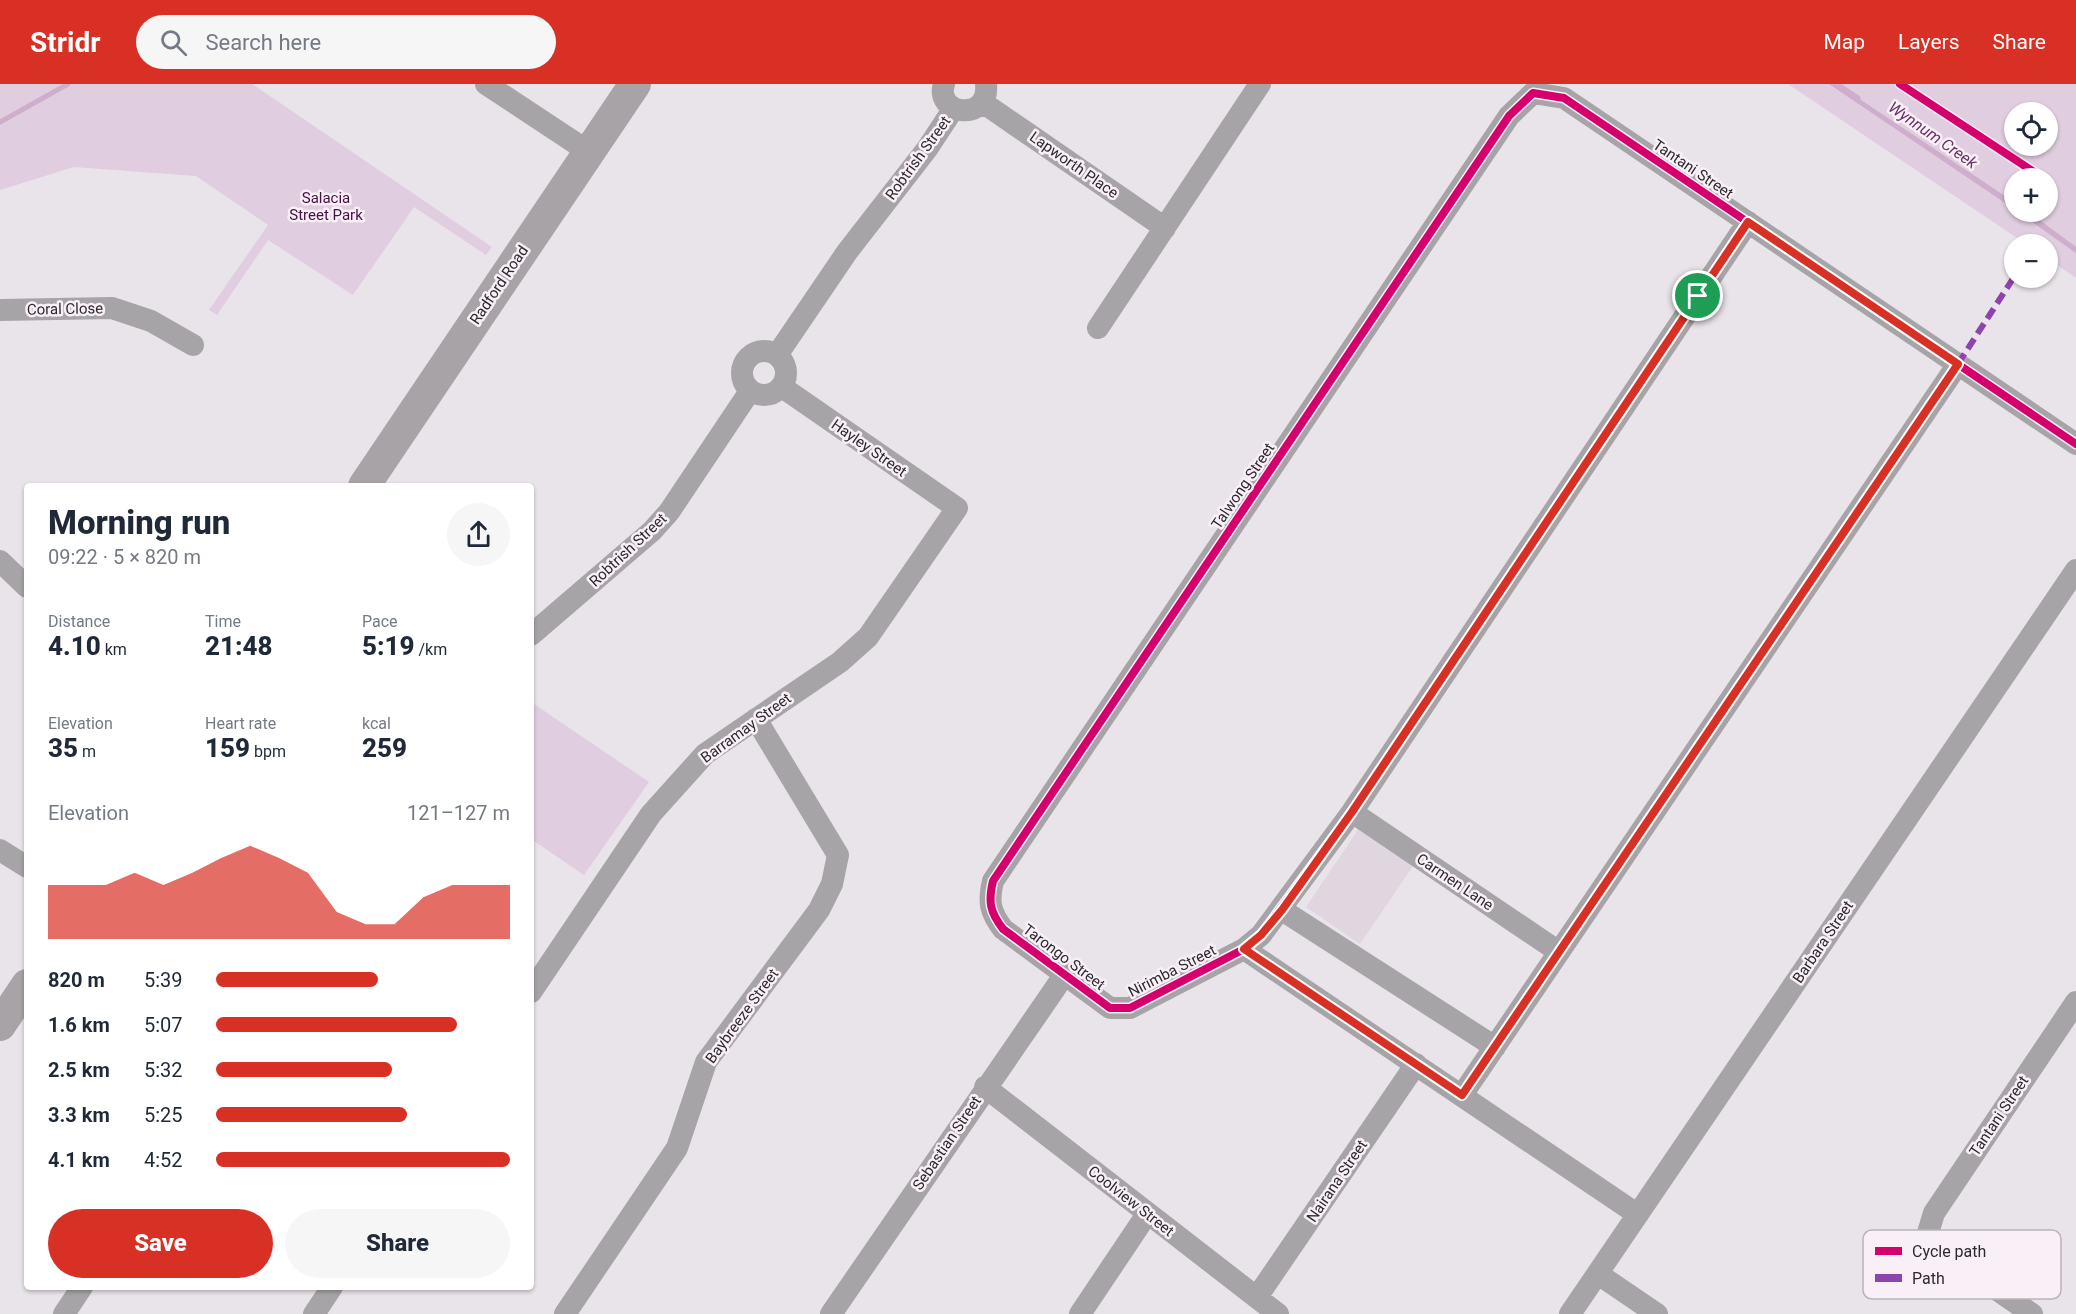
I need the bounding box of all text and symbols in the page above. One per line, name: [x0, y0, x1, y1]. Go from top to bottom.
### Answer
search box: [136, 15, 556, 69]
text: Stridr: [30, 26, 100, 59]
icon: search: [157, 26, 190, 59]
text: Search here: [205, 30, 321, 55]
text: Map: [1823, 30, 1865, 54]
text: Layers: [1898, 30, 1959, 54]
text: Share: [1992, 30, 2046, 54]
water label: Wynnum Creek: [1885, 97, 1982, 173]
map controls: [2004, 102, 2058, 288]
button: locate: [2004, 102, 2058, 156]
street label: Robtrish Street: [882, 113, 954, 203]
street label: Lapworth Place: [1026, 128, 1122, 202]
street label: Tantani Street: [1649, 136, 1737, 202]
button: +: [2004, 168, 2058, 222]
park label: Salacia Street Park: [289, 189, 363, 224]
button: −: [2004, 234, 2058, 288]
street label: Radford Road: [466, 242, 532, 328]
pin: [1672, 270, 1723, 321]
icon: arrive: [1681, 279, 1714, 312]
street label: Coral Close: [27, 299, 103, 319]
street label: Hayley Street: [828, 415, 910, 481]
street label: Talwong Street: [1208, 440, 1278, 532]
text: Morning run: [48, 503, 230, 542]
button: share: [447, 503, 510, 566]
street label: Robtrish Street: [586, 510, 670, 590]
text: 09:22 · 5 × 820 m: [48, 545, 201, 569]
text: Distance: [48, 612, 110, 631]
text: Time: [205, 612, 241, 631]
text: Pace: [362, 612, 398, 631]
text: 4.10: [48, 631, 101, 661]
text: 21:48: [205, 631, 273, 661]
text: 5:19: [362, 631, 415, 661]
text: km: [101, 640, 127, 659]
text: /km: [415, 640, 447, 659]
street label: Barramay Street: [697, 689, 795, 767]
text: Elevation: [48, 714, 113, 733]
text: Heart rate: [205, 714, 276, 733]
text: kcal: [362, 714, 391, 733]
text: 35: [48, 733, 78, 763]
text: 159: [205, 733, 250, 763]
text: 259: [362, 733, 407, 763]
text: m: [78, 742, 96, 761]
text: bpm: [250, 742, 286, 761]
text: Elevation: [48, 801, 129, 825]
text: 121–127 m: [407, 801, 510, 825]
street label: Carmen Lane: [1413, 850, 1497, 914]
street label: Barbara Street: [1789, 897, 1857, 987]
street label: Tarongo Street: [1019, 920, 1109, 994]
street label: Nirimba Street: [1125, 941, 1219, 1001]
street label: Baybreeze Street: [702, 965, 782, 1067]
text: 820 m: [48, 968, 105, 992]
text: 5:39: [144, 968, 183, 992]
text: 1.6 km: [48, 1013, 110, 1037]
text: 5:07: [144, 1013, 183, 1037]
text: 2.5 km: [48, 1058, 110, 1082]
text: 5:32: [144, 1058, 183, 1082]
street label: Tantani Street: [1966, 1072, 2032, 1160]
street label: Sebastian Street: [909, 1093, 985, 1193]
text: 3.3 km: [48, 1103, 110, 1127]
text: 5:25: [144, 1103, 183, 1127]
street label: Nairana Street: [1303, 1136, 1371, 1225]
text: 4.1 km: [48, 1148, 110, 1172]
text: 4:52: [144, 1148, 183, 1172]
street label: Coolview Street: [1085, 1162, 1178, 1240]
button: Save: [48, 1209, 273, 1278]
button: Share: [285, 1209, 510, 1278]
legend: [1863, 1230, 2061, 1299]
text: Cycle path: [1912, 1242, 1986, 1261]
text: Path: [1912, 1269, 1945, 1288]

